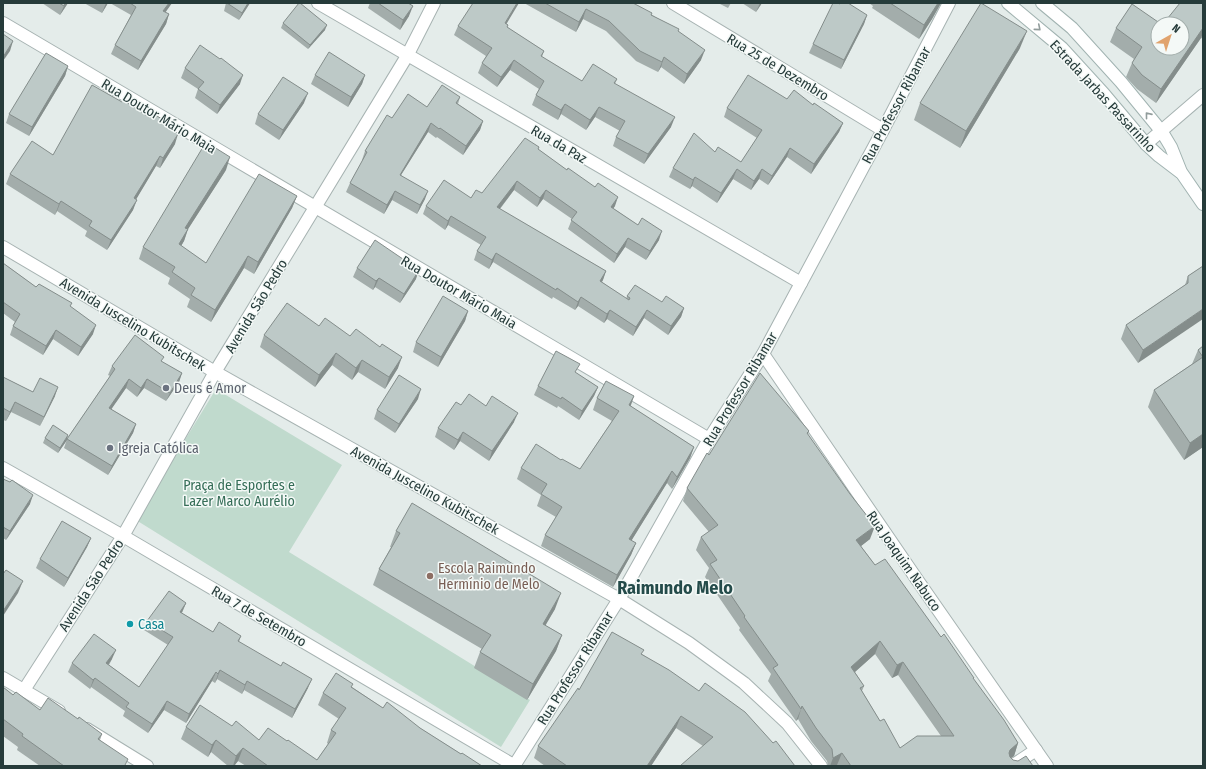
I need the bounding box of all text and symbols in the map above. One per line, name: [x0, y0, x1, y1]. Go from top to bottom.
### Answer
north arrow: [1150, 16, 1190, 56]
text: N: [1169, 21, 1183, 36]
one-way arrow: [1034, 23, 1041, 30]
street label: Rua 25 de Dezembro: [724, 30, 832, 105]
street label: Estrada Jarbas Passarinho: [1046, 37, 1159, 156]
street label: Rua Professor Ribamar: [858, 44, 935, 167]
street label: Rua Doutor Mário Maia: [98, 75, 219, 157]
one-way arrow: [1145, 112, 1152, 119]
street label: Rua da Paz: [528, 122, 590, 167]
street label: Rua Doutor Mário Maia: [398, 252, 520, 333]
street label: Avenida São Pedro: [222, 256, 291, 356]
street label: Avenida Juscelino Kubitschek: [57, 274, 209, 375]
street label: Rua Professor Ribamar: [700, 329, 781, 449]
place label: Deus é Amor: [174, 380, 246, 397]
marker: Deus é Amor: [161, 383, 171, 393]
place label: Igreja Católica: [118, 440, 199, 457]
marker: Igreja Católica: [105, 443, 115, 453]
street label: Avenida Juscelino Kubitschek: [348, 443, 502, 539]
park label: Praça de Esportes e Lazer Marco Aurélio: [183, 477, 295, 510]
street label: Rua Joaquim Nabuco: [863, 508, 945, 615]
street label: Avenida São Pedro: [55, 536, 128, 635]
place label: Escola Raimundo Hermínio de Melo: [438, 560, 540, 593]
marker: Escola Raimundo Hermínio de Melo: [425, 571, 435, 581]
district label: Raimundo Melo: [617, 577, 733, 599]
street label: Rua 7 de Setembro: [208, 582, 309, 651]
street label: Rua Professor Ribamar: [534, 608, 617, 728]
place label: Casa: [138, 616, 165, 633]
marker: Casa: [125, 619, 135, 629]

